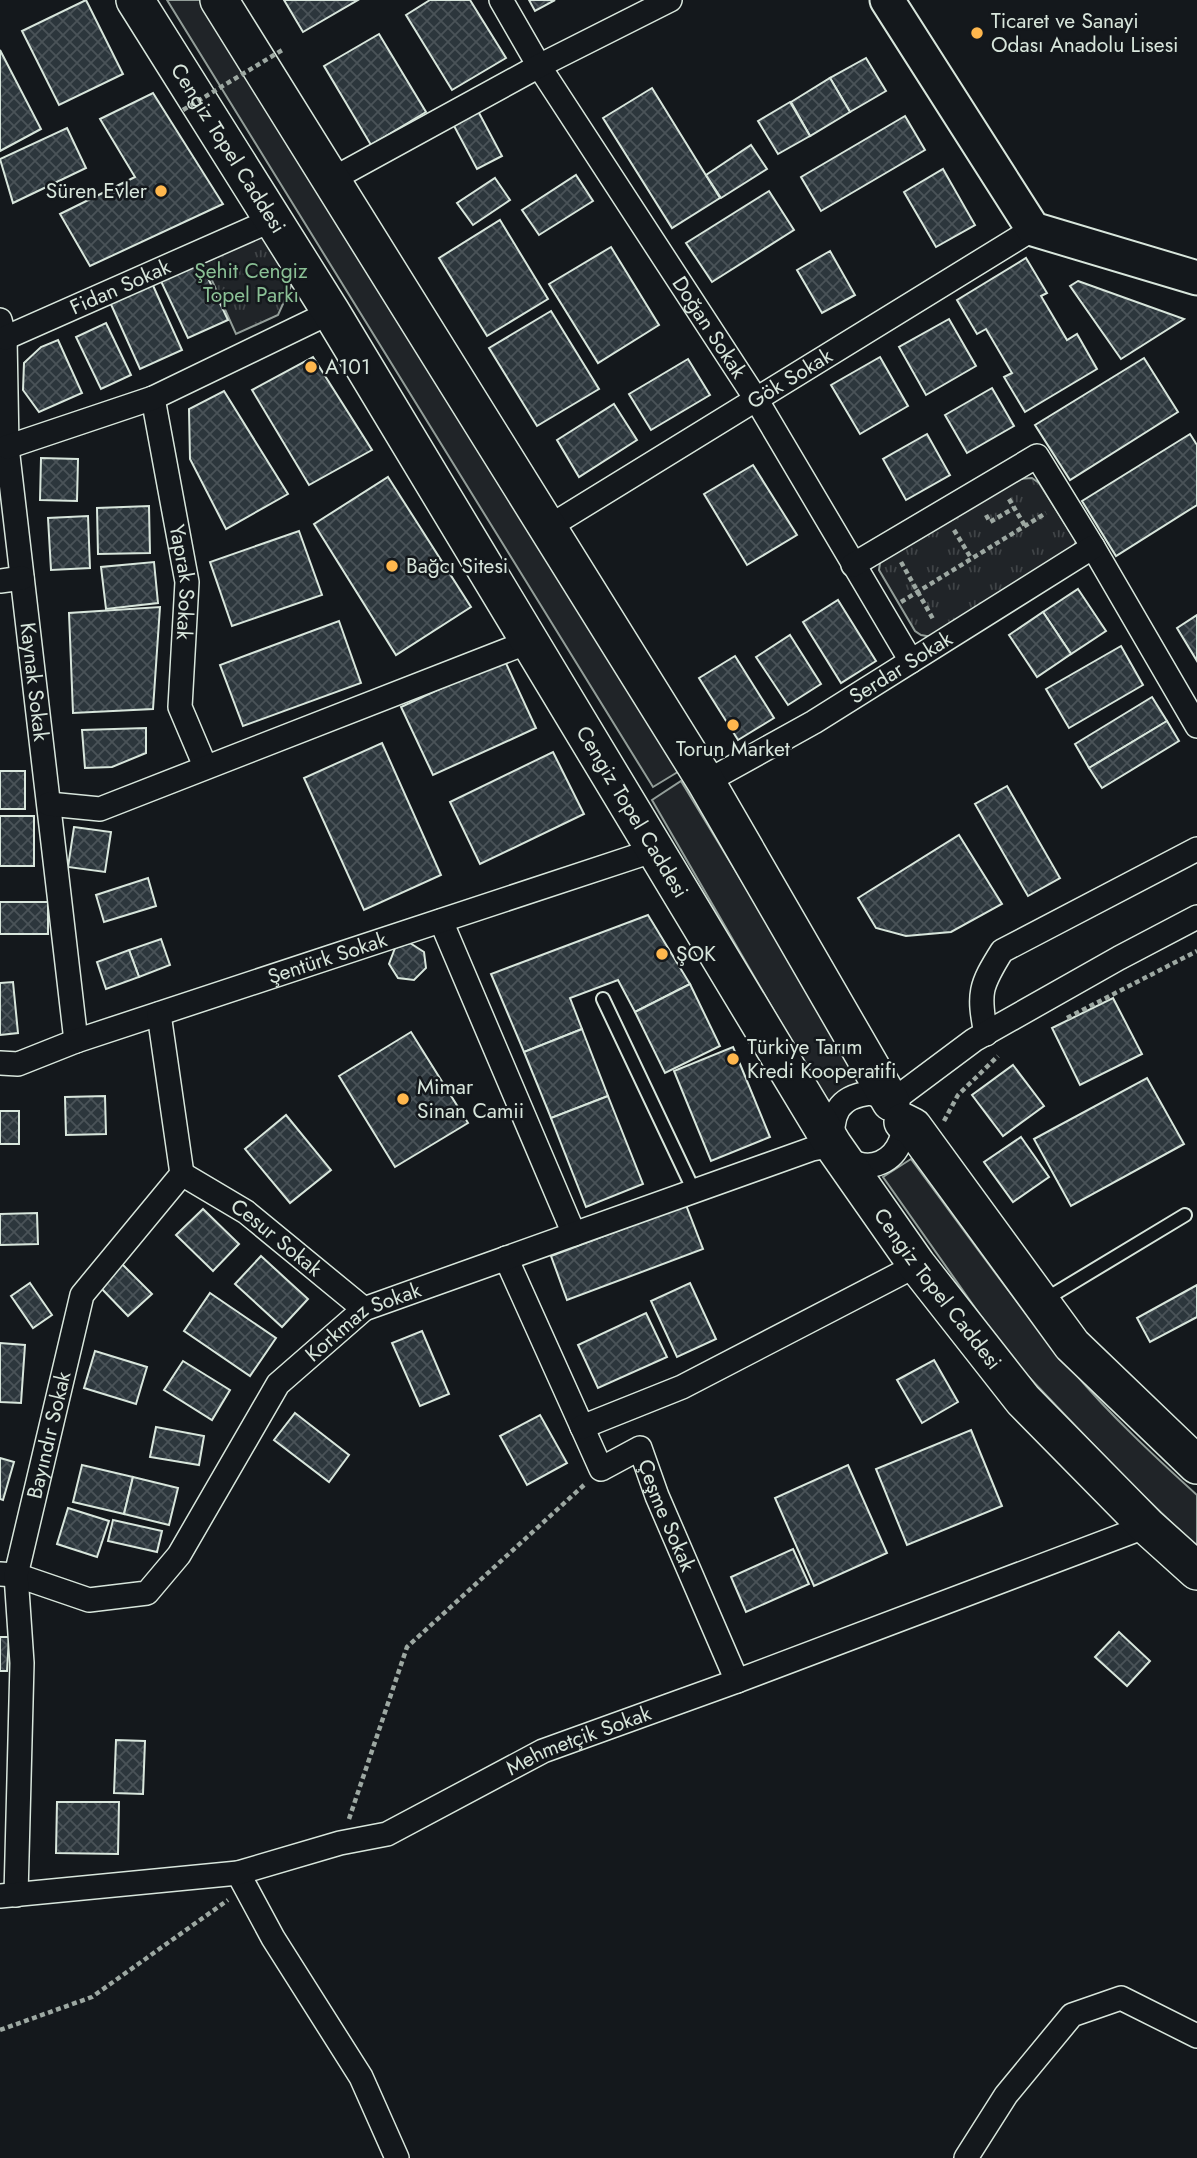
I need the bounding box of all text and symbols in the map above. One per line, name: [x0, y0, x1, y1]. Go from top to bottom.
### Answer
place label: Ticaret ve Sanayi Odası Anadolu Lisesi: [991, 6, 1179, 60]
marker: Ticaret ve Sanayi Odası Anadolu Lisesi: [969, 25, 985, 41]
street label: Cengiz Topel Caddesi: [163, 57, 293, 239]
place label: Süren Evler: [46, 176, 148, 206]
marker: Süren Evler: [153, 183, 169, 199]
street label: Fidan Sokak: [65, 251, 176, 322]
park label: Şehit Cengiz Topel Parkı: [194, 256, 308, 310]
street label: Doğan Sokak: [665, 270, 754, 385]
street label: Gök Sokak: [741, 341, 839, 416]
place label: A101: [325, 352, 370, 382]
marker: A101: [303, 359, 319, 375]
street label: Yaprak Sokak: [162, 522, 202, 642]
place label: Bağcı Sitesi: [406, 551, 508, 581]
marker: Bağcı Sitesi: [384, 558, 400, 574]
street label: Kaynak Sokak: [12, 621, 56, 744]
street label: Serdar Sokak: [843, 623, 959, 711]
marker: Torun Market: [725, 717, 741, 733]
street label: Cengiz Topel Caddesi: [569, 720, 696, 903]
place label: Torun Market: [676, 734, 790, 764]
street label: Şentürk Sokak: [264, 924, 391, 992]
place label: ŞOK: [676, 939, 716, 969]
marker: ŞOK: [654, 946, 670, 962]
place label: Türkiye Tarım Kredi Kooperatifi: [747, 1032, 897, 1086]
marker: Türkiye Tarım Kredi Kooperatifi: [725, 1051, 741, 1067]
place label: Mimar Sinan Camii: [417, 1072, 524, 1126]
marker: Mimar Sinan Camii: [395, 1091, 411, 1107]
street label: Cesur Sokak: [225, 1191, 329, 1284]
street label: Cengiz Topel Caddesi: [867, 1202, 1009, 1376]
street label: Korkmaz Sokak: [299, 1275, 426, 1369]
street label: Bayındır Sokak: [19, 1368, 79, 1502]
street label: Çeşme Sokak: [630, 1455, 703, 1577]
street label: Mehmetçik Sokak: [501, 1698, 656, 1783]

